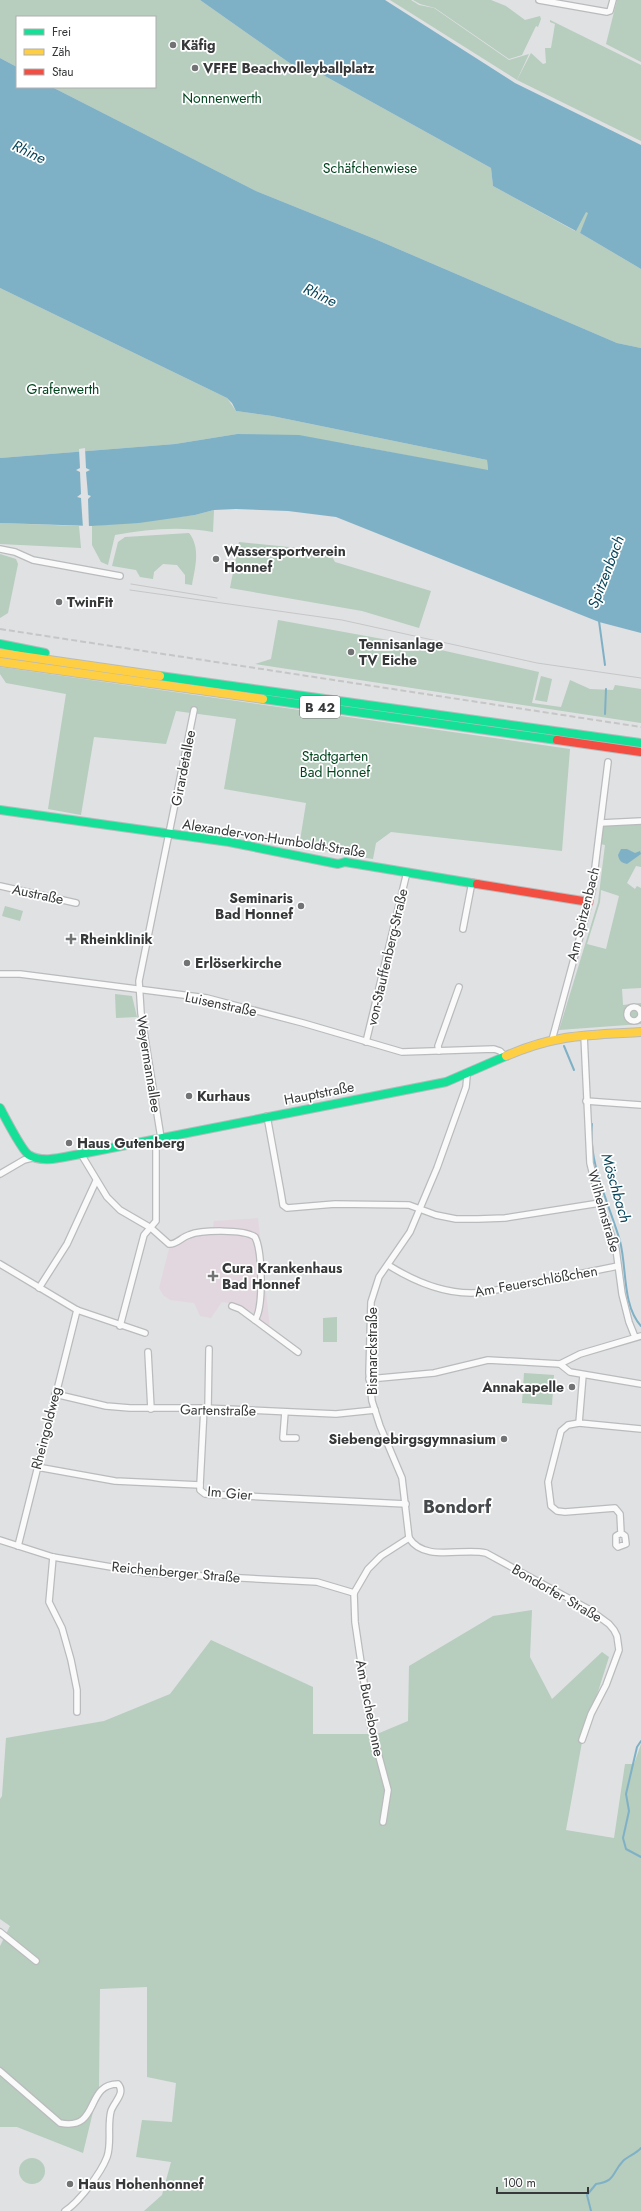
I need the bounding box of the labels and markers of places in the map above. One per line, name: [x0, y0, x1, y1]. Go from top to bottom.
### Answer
place label: Käfig: [181, 35, 216, 55]
marker: Käfig: [168, 40, 178, 50]
place label: VFFE Beachvolleyballplatz: [202, 58, 375, 78]
marker: VFFE Beachvolleyballplatz: [190, 63, 200, 73]
place label: Wassersportverein Honnef: [224, 541, 346, 577]
marker: Wassersportverein Honnef: [211, 554, 221, 564]
place label: TwinFit: [67, 592, 114, 612]
marker: TwinFit: [54, 597, 64, 607]
place label: Tennisanlage TV Eiche: [359, 634, 443, 670]
marker: Tennisanlage TV Eiche: [346, 647, 356, 657]
place label: Seminaris Bad Honnef: [215, 888, 294, 924]
marker: Seminaris Bad Honnef: [296, 901, 306, 911]
place label: Rheinklinik: [80, 929, 153, 949]
marker: Rheinklinik: [65, 933, 77, 945]
place label: Erlöserkirche: [195, 953, 282, 973]
marker: Erlöserkirche: [182, 958, 192, 968]
place label: Kurhaus: [197, 1086, 251, 1106]
marker: Kurhaus: [184, 1091, 194, 1101]
place label: Haus Gutenberg: [77, 1133, 185, 1153]
marker: Haus Gutenberg: [64, 1138, 74, 1148]
place label: Cura Krankenhaus Bad Honnef: [222, 1258, 343, 1294]
marker: Cura Krankenhaus Bad Honnef: [207, 1270, 219, 1282]
place label: Annakapelle: [481, 1377, 564, 1397]
marker: Annakapelle: [567, 1382, 577, 1392]
place label: Siebengebirgsgymnasium: [328, 1429, 496, 1449]
marker: Siebengebirgsgymnasium: [499, 1434, 509, 1444]
place label: Haus Hohenhonnef: [78, 2174, 205, 2194]
marker: Haus Hohenhonnef: [65, 2179, 75, 2189]

